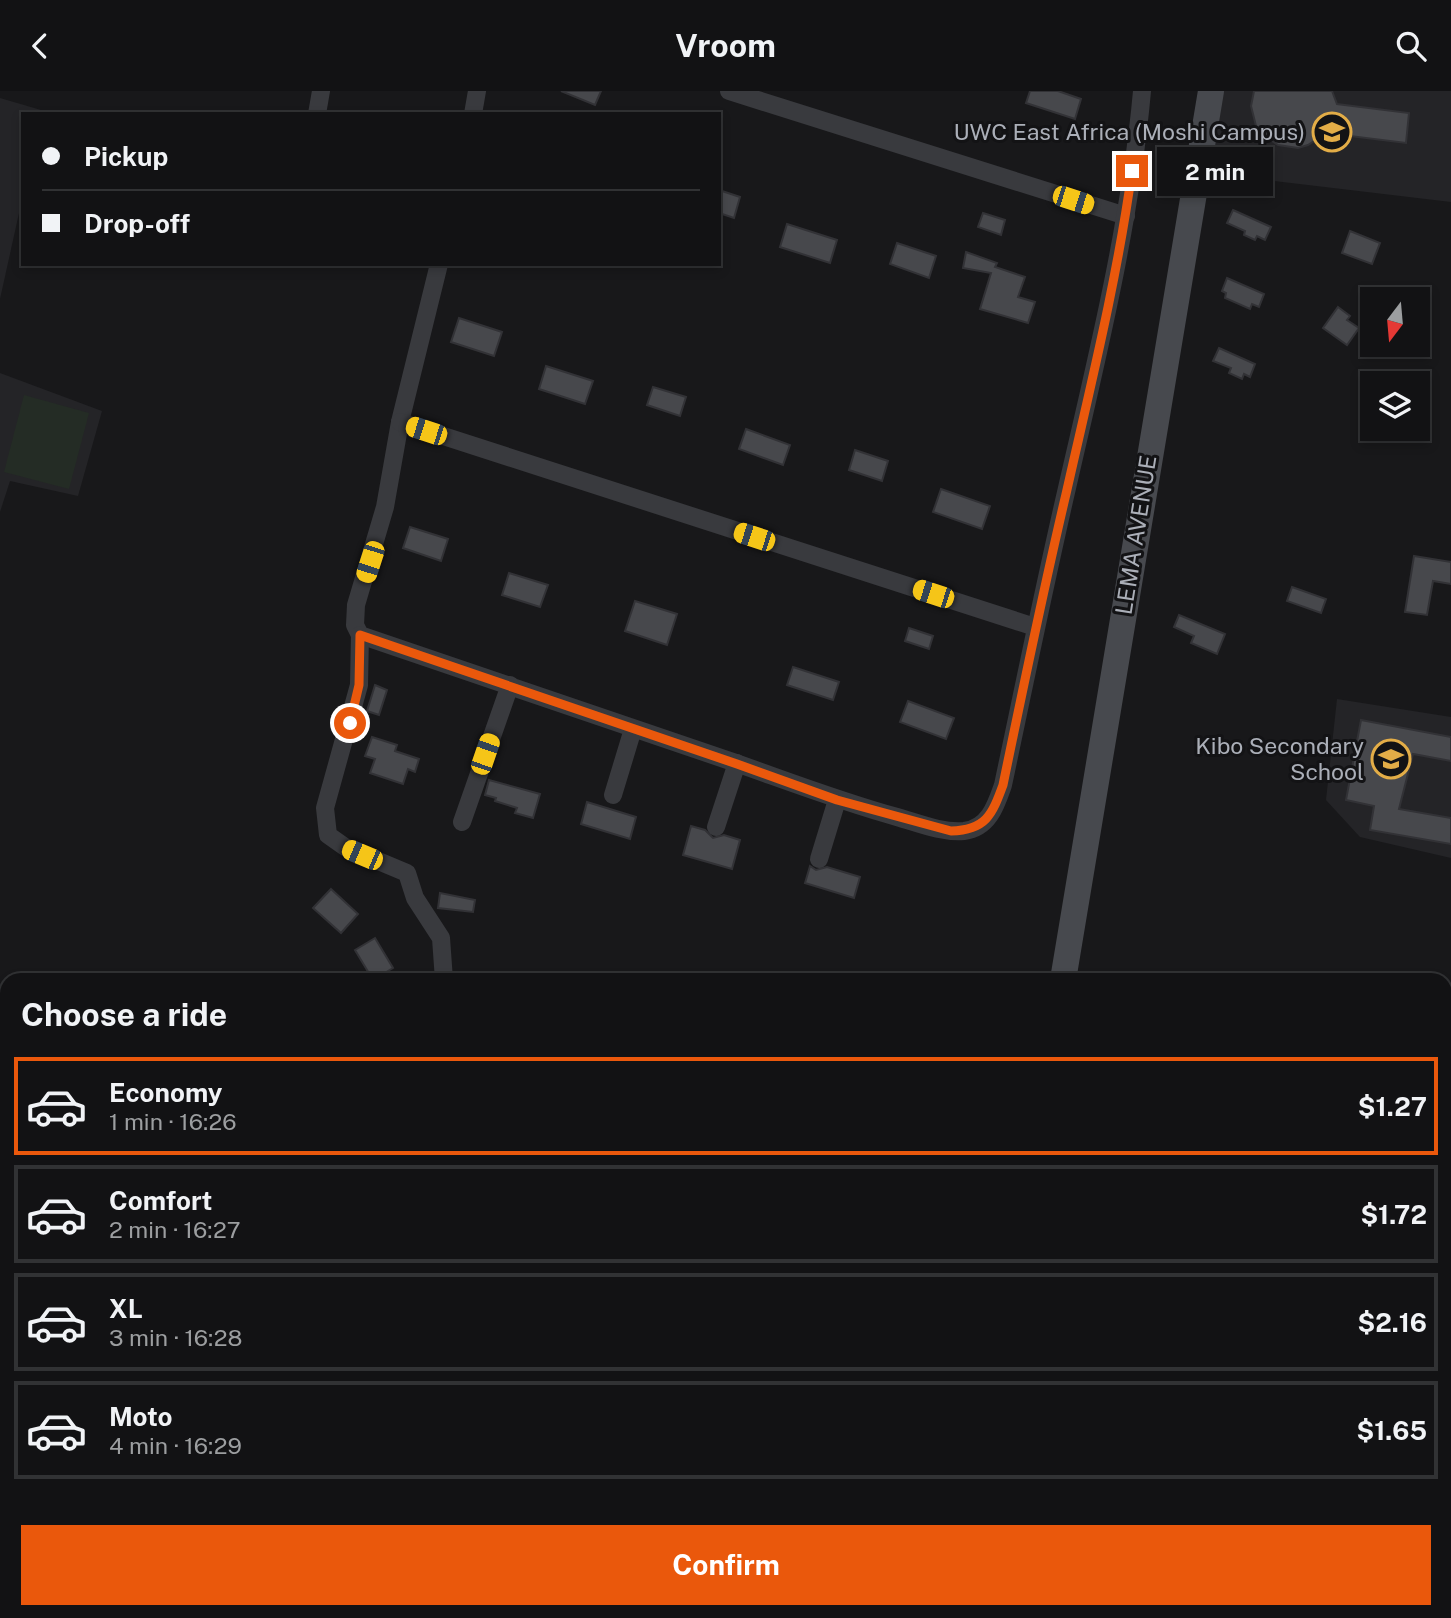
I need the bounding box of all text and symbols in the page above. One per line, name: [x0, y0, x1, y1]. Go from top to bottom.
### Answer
icon: back: [21, 27, 59, 65]
text: Vroom: [675, 27, 776, 64]
icon: search: [1392, 27, 1430, 65]
school or university icon: UWC East Africa (Moshi Campus): [1311, 111, 1353, 153]
place label: UWC East Africa (Moshi Campus): [953, 118, 1305, 145]
text: Pickup: [84, 141, 168, 172]
callout: 2 min: [1156, 147, 1272, 195]
route end: [1116, 155, 1148, 187]
text: 2 min: [1185, 158, 1245, 185]
car: [1050, 184, 1097, 216]
text: Drop-off: [84, 208, 190, 239]
north arrow: [1360, 287, 1430, 357]
map controls: [1360, 287, 1430, 441]
button: layers: [1360, 371, 1430, 441]
car: [403, 415, 450, 447]
street label: LEMA AVENUE: [1110, 453, 1161, 617]
car: [731, 521, 778, 553]
car: [354, 539, 387, 585]
car: [910, 578, 957, 610]
route start: [334, 707, 366, 739]
car: [469, 731, 502, 777]
place label: Kibo Secondary School: [1195, 732, 1364, 785]
school or university icon: Kibo Secondary School: [1370, 738, 1412, 780]
car: [339, 837, 386, 873]
text: Choose a ride: [21, 996, 227, 1033]
icon: car: [25, 1075, 88, 1138]
text: Economy: [109, 1077, 222, 1108]
text: $1.27: [1358, 1091, 1427, 1122]
text: 1 min · 16:26: [109, 1108, 237, 1135]
icon: car: [25, 1183, 88, 1246]
text: Comfort: [109, 1185, 212, 1216]
text: $1.72: [1360, 1199, 1427, 1230]
text: 2 min · 16:27: [109, 1216, 240, 1243]
icon: car: [25, 1291, 88, 1354]
text: XL: [109, 1293, 143, 1324]
text: $2.16: [1357, 1307, 1427, 1338]
text: 3 min · 16:28: [109, 1324, 242, 1351]
icon: car: [25, 1399, 88, 1462]
text: Moto: [109, 1401, 172, 1432]
text: $1.65: [1356, 1415, 1427, 1446]
text: 4 min · 16:29: [109, 1432, 242, 1459]
button: Confirm: [21, 1525, 1431, 1605]

